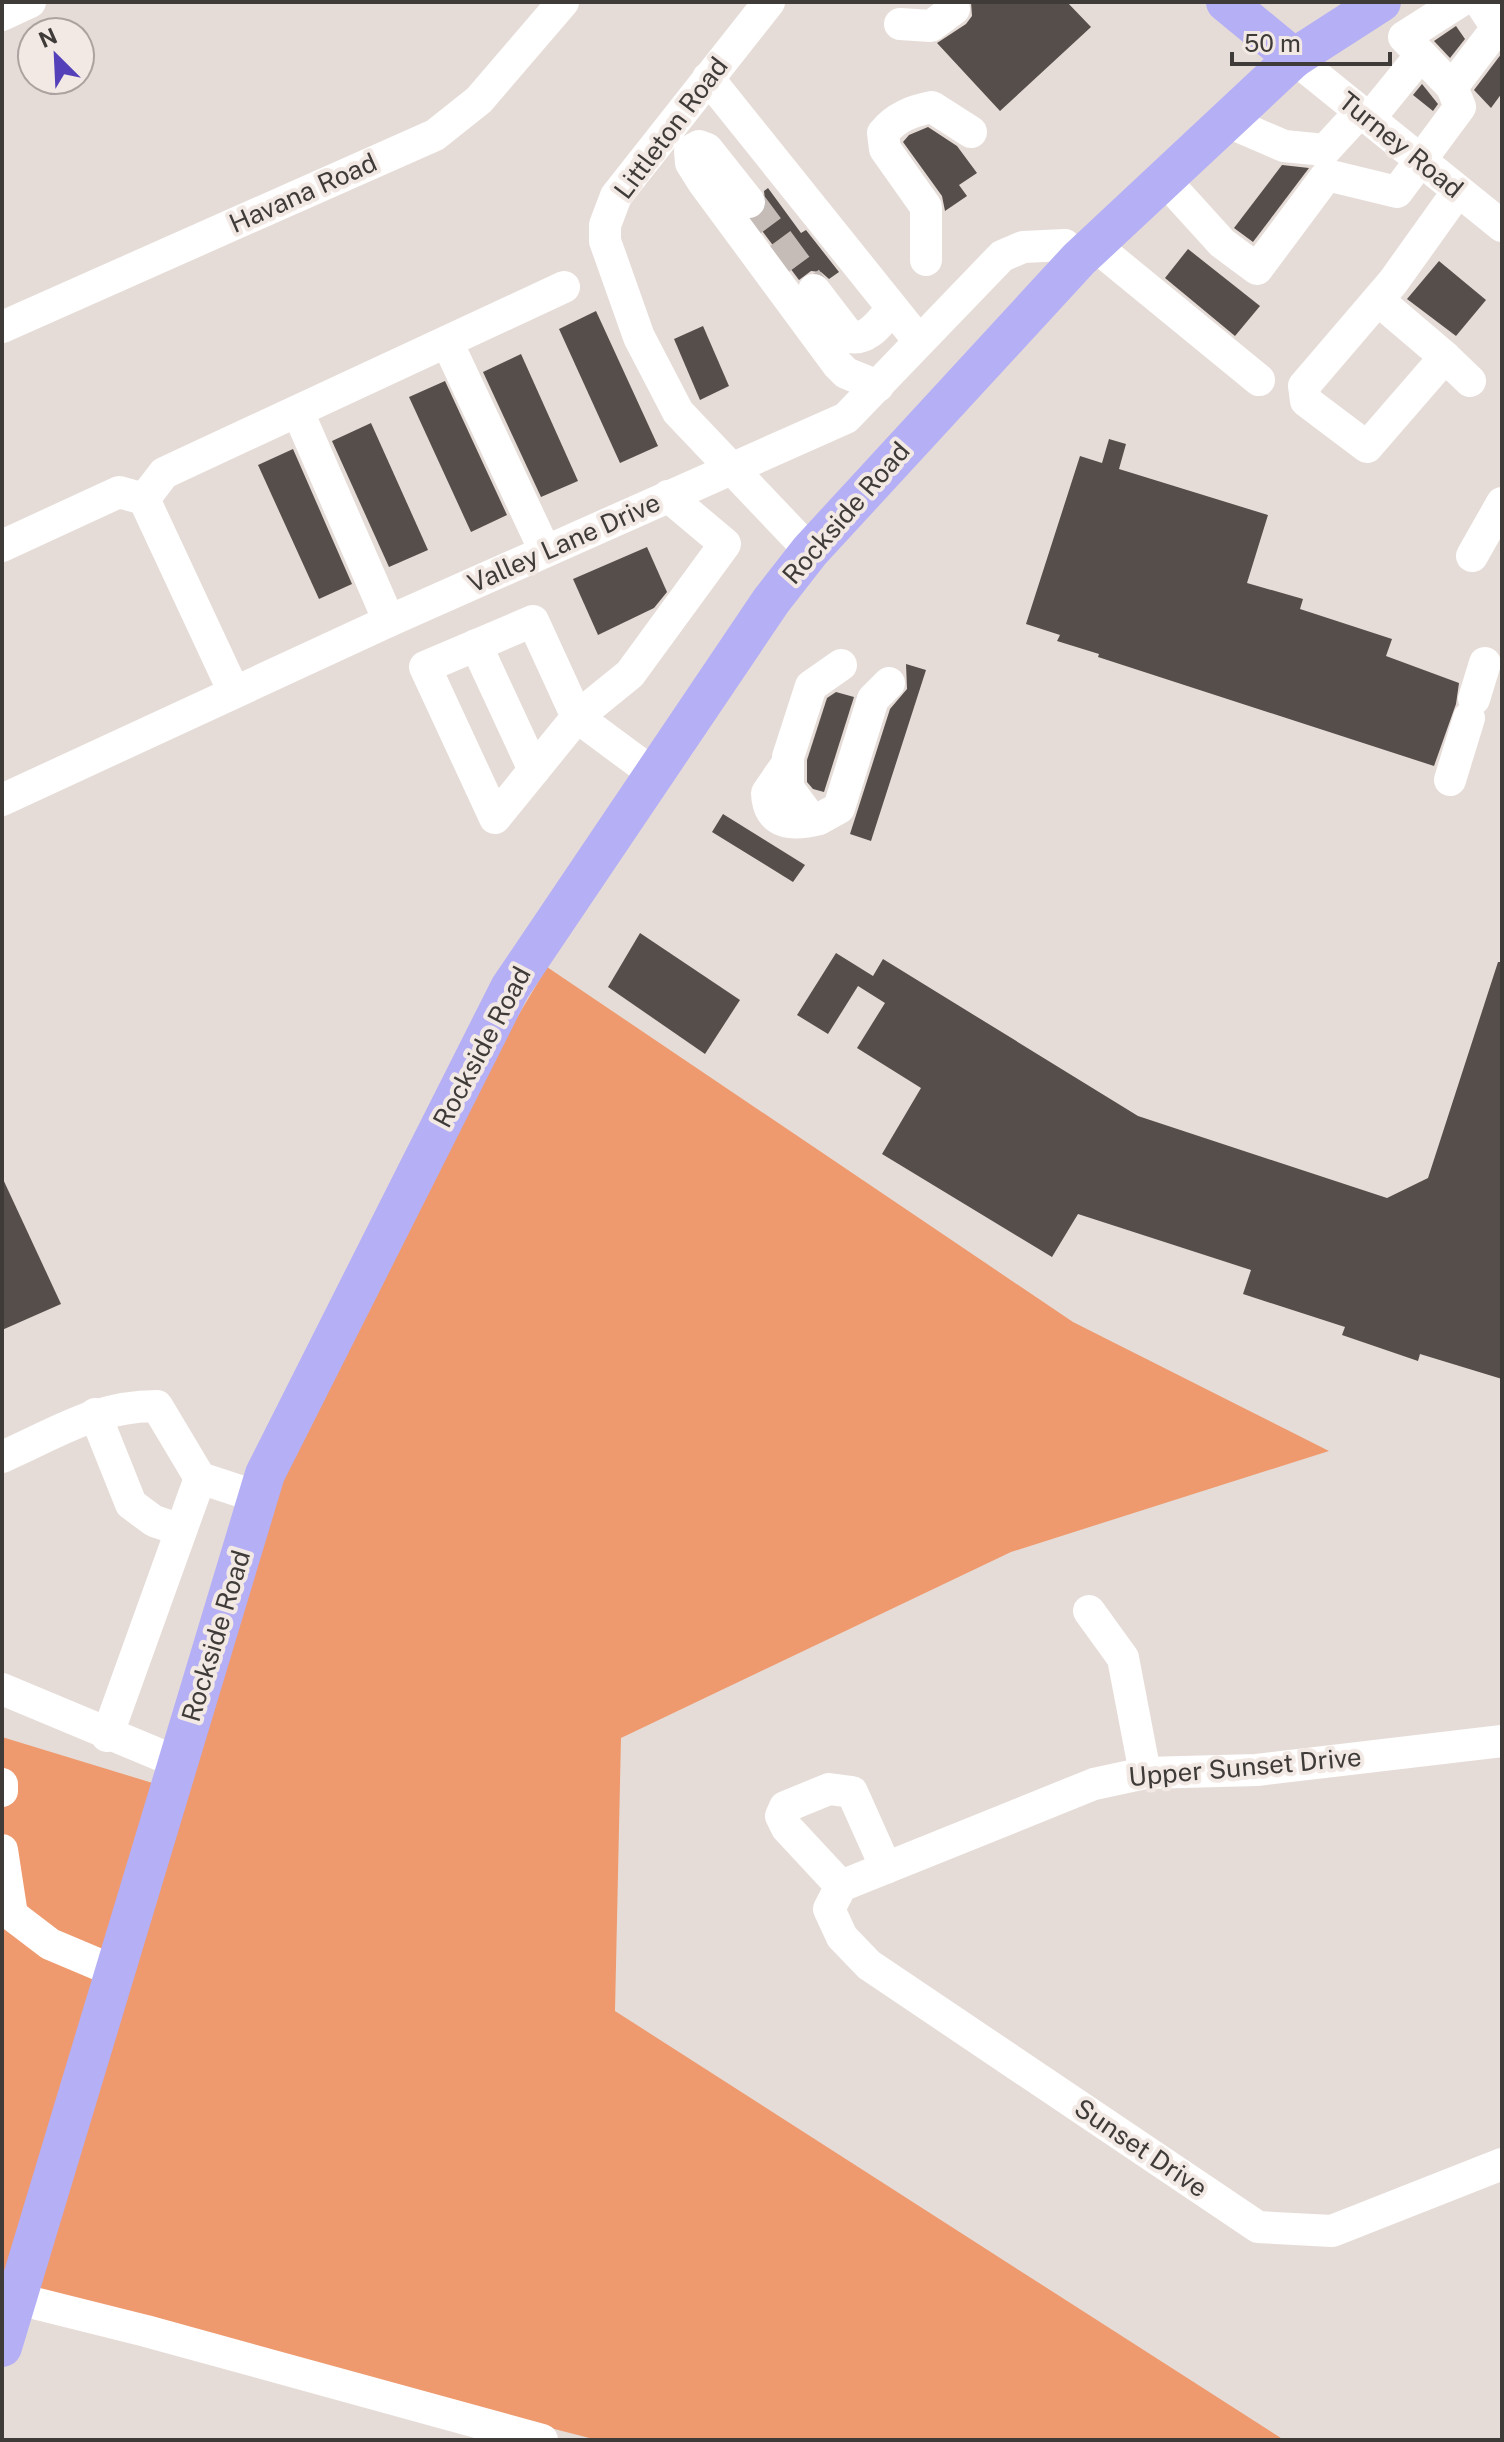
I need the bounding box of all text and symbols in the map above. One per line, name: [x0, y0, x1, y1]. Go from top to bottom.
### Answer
north arrow: [16, 16, 96, 96]
scale bar: [1232, 16, 1390, 66]
text: N: [35, 22, 61, 53]
text: 50 m: [1244, 29, 1301, 57]
street label: Littleton Road: [607, 51, 734, 205]
street label: Turney Road: [1333, 85, 1470, 204]
street label: Havana Road: [224, 146, 381, 239]
street label: Rockside Road: [776, 435, 916, 590]
street label: Valley Lane Drive: [463, 486, 665, 599]
street label: Rockside Road: [426, 961, 537, 1132]
street label: Rockside Road: [175, 1546, 256, 1725]
street label: Upper Sunset Drive: [1127, 1741, 1363, 1792]
street label: Sunset Drive: [1069, 2092, 1214, 2203]

